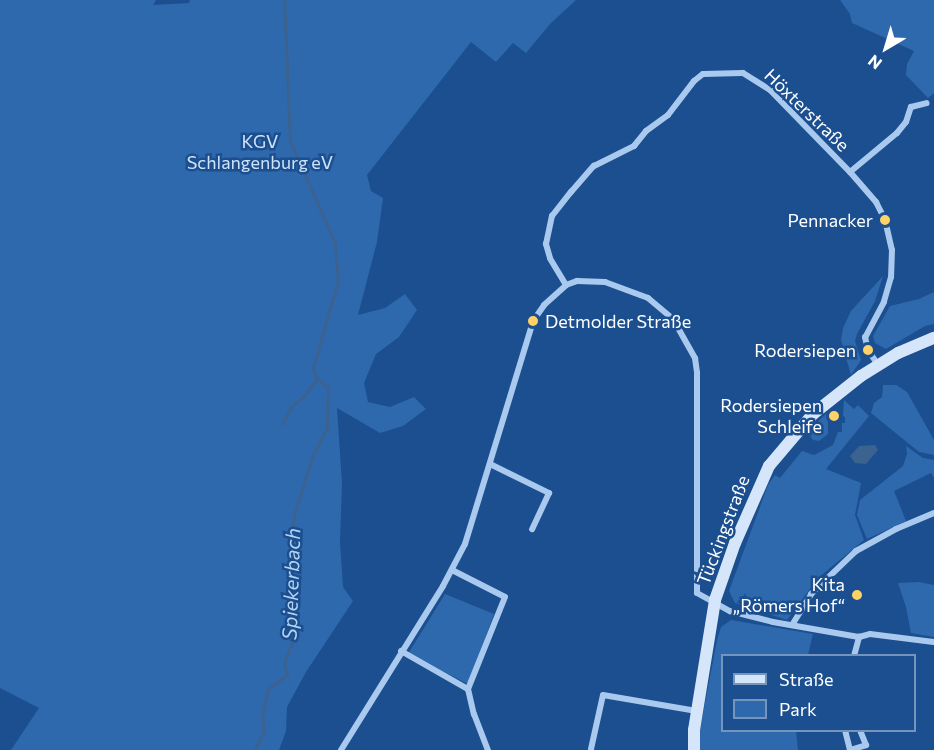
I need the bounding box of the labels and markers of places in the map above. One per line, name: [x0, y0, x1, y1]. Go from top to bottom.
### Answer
place label: Pennacker: [788, 209, 873, 231]
marker: Pennacker: [878, 213, 892, 227]
place label: Detmolder Straße: [545, 310, 691, 332]
marker: Detmolder Straße: [526, 314, 540, 328]
place label: Rodersiepen: [754, 339, 856, 361]
marker: Rodersiepen: [861, 343, 875, 357]
place label: Rodersiepen Schleife: [720, 395, 822, 438]
marker: Rodersiepen Schleife: [827, 409, 841, 423]
place label: Kita „Römers Hof“: [733, 574, 845, 616]
marker: Kita „Römers Hof“: [850, 588, 864, 602]

